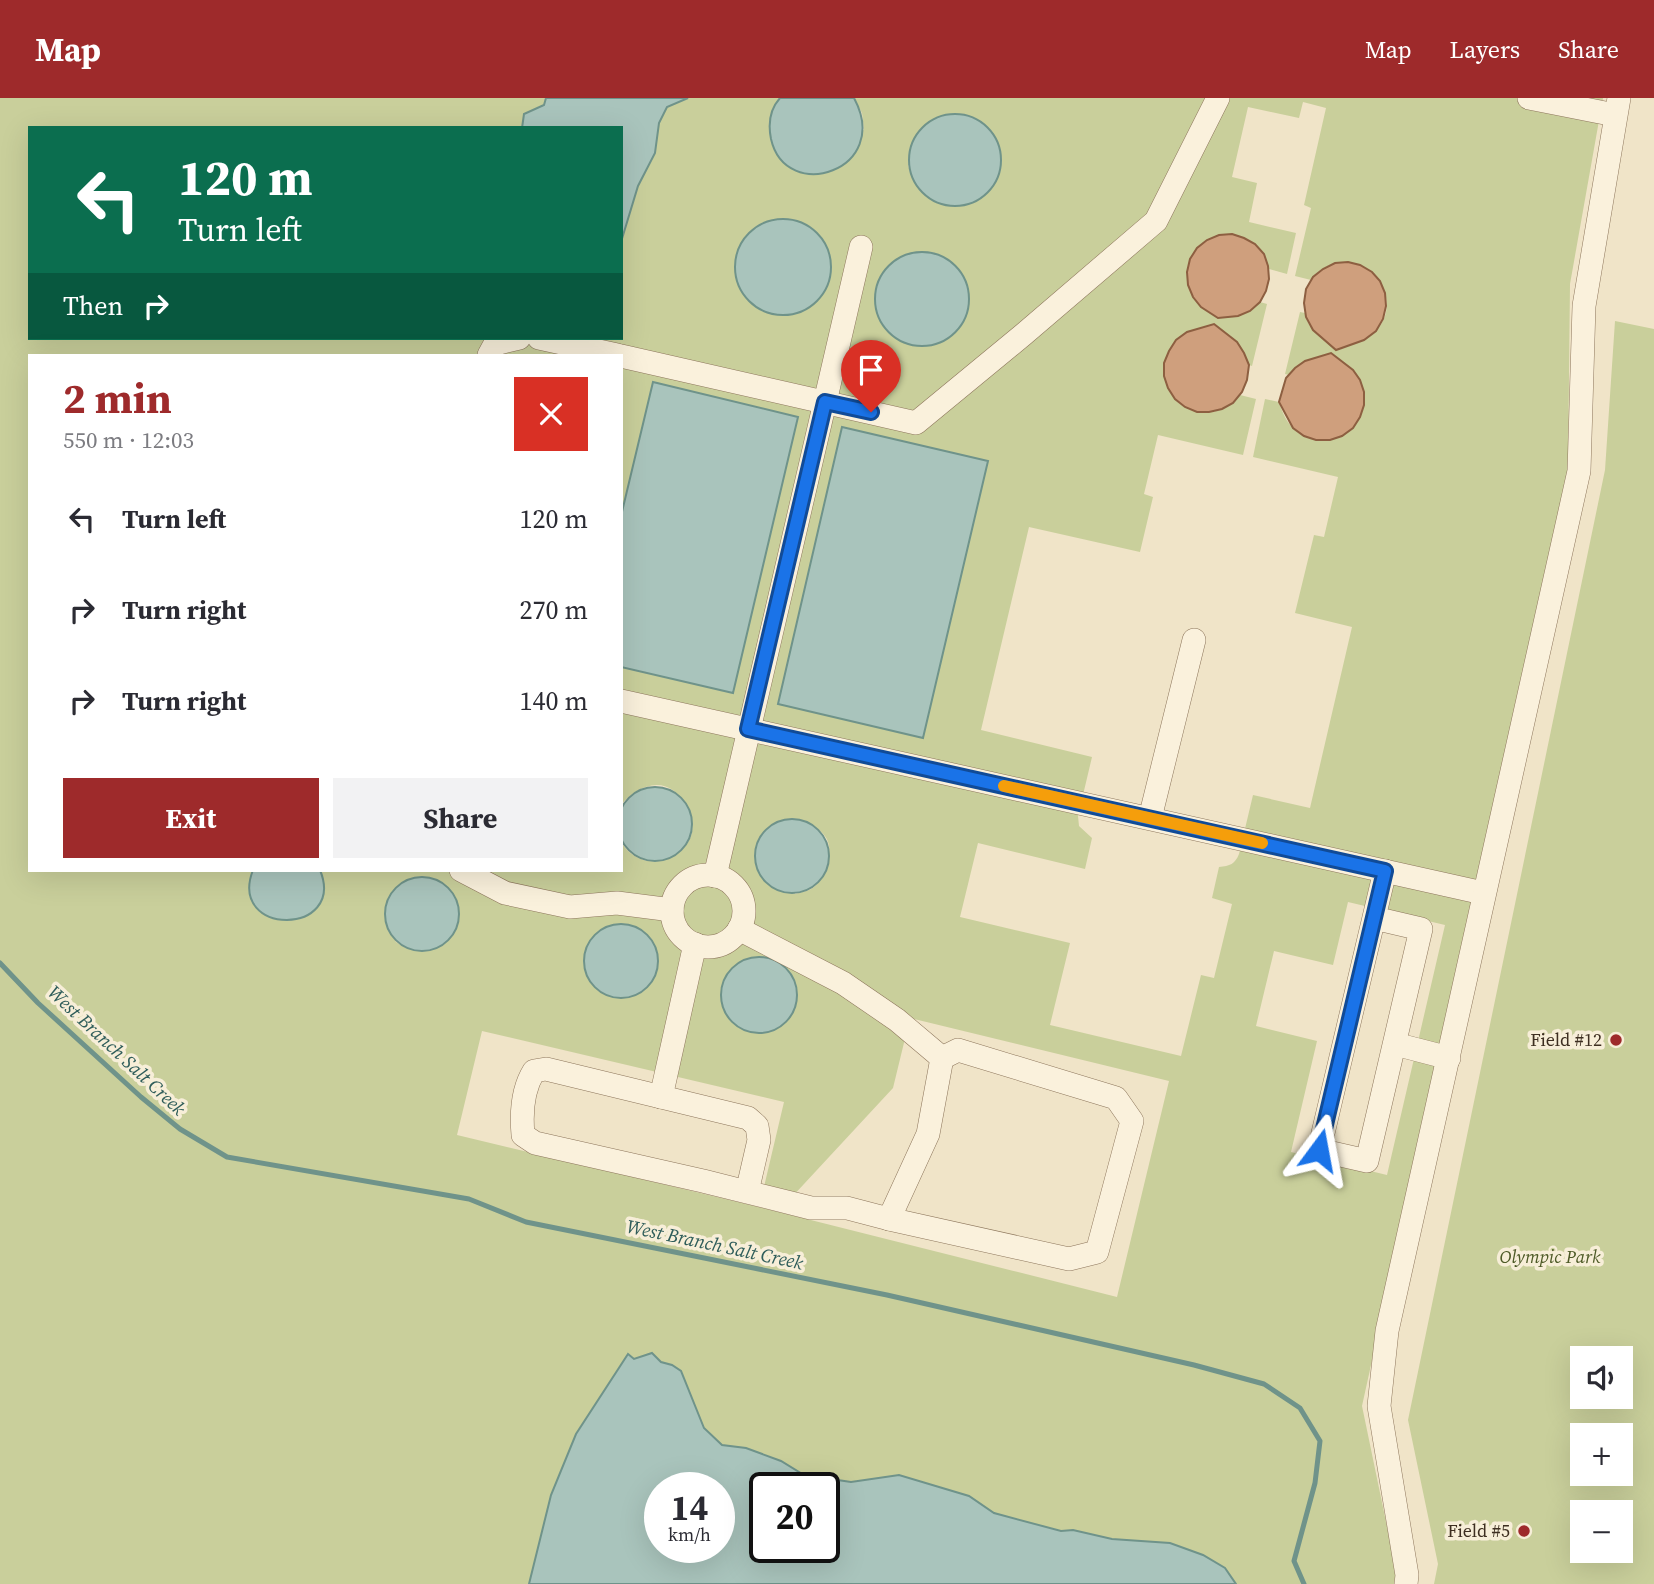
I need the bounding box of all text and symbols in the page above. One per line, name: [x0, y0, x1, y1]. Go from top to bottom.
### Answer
text: Map: [35, 27, 101, 72]
text: Map: [1365, 33, 1412, 66]
text: Layers: [1450, 33, 1520, 66]
text: Share: [1558, 33, 1619, 66]
text: 120 m: [178, 144, 313, 211]
icon: left: [63, 154, 154, 245]
text: Turn left: [178, 208, 302, 252]
icon: right: [137, 287, 175, 325]
text: Then: [63, 288, 123, 324]
pin: [841, 340, 901, 412]
icon: arrive: [852, 351, 890, 389]
text: 2 min: [63, 369, 172, 427]
button: close: [514, 377, 588, 451]
text: 550 m · 12:03: [63, 424, 194, 456]
icon: left: [63, 500, 101, 538]
text: Turn left: [122, 501, 226, 537]
text: 120 m: [520, 501, 588, 537]
icon: right: [63, 591, 101, 629]
text: Turn right: [122, 592, 246, 628]
text: 270 m: [520, 592, 588, 628]
icon: right: [63, 682, 101, 720]
text: Turn right: [122, 683, 246, 719]
text: 140 m: [520, 683, 588, 719]
button: Exit: [63, 778, 319, 858]
button: Share: [333, 778, 588, 858]
water label: West Branch Salt Creek: [42, 979, 192, 1121]
place label: Field #12: [1530, 1027, 1602, 1052]
marker: Field #12: [1608, 1032, 1624, 1048]
position arrow: [1282, 1113, 1356, 1187]
water label: West Branch Salt Creek: [624, 1213, 806, 1275]
park label: Olympic Park: [1500, 1244, 1601, 1269]
map controls: [1570, 1346, 1633, 1563]
button: sound: [1570, 1346, 1633, 1409]
button: +: [1570, 1423, 1633, 1486]
speed limit sign: 20: [749, 1472, 840, 1563]
text: 14: [671, 1484, 708, 1532]
button: −: [1570, 1500, 1633, 1563]
place label: Field #5: [1447, 1518, 1510, 1543]
text: km/h: [668, 1522, 711, 1547]
marker: Field #5: [1516, 1523, 1532, 1539]

